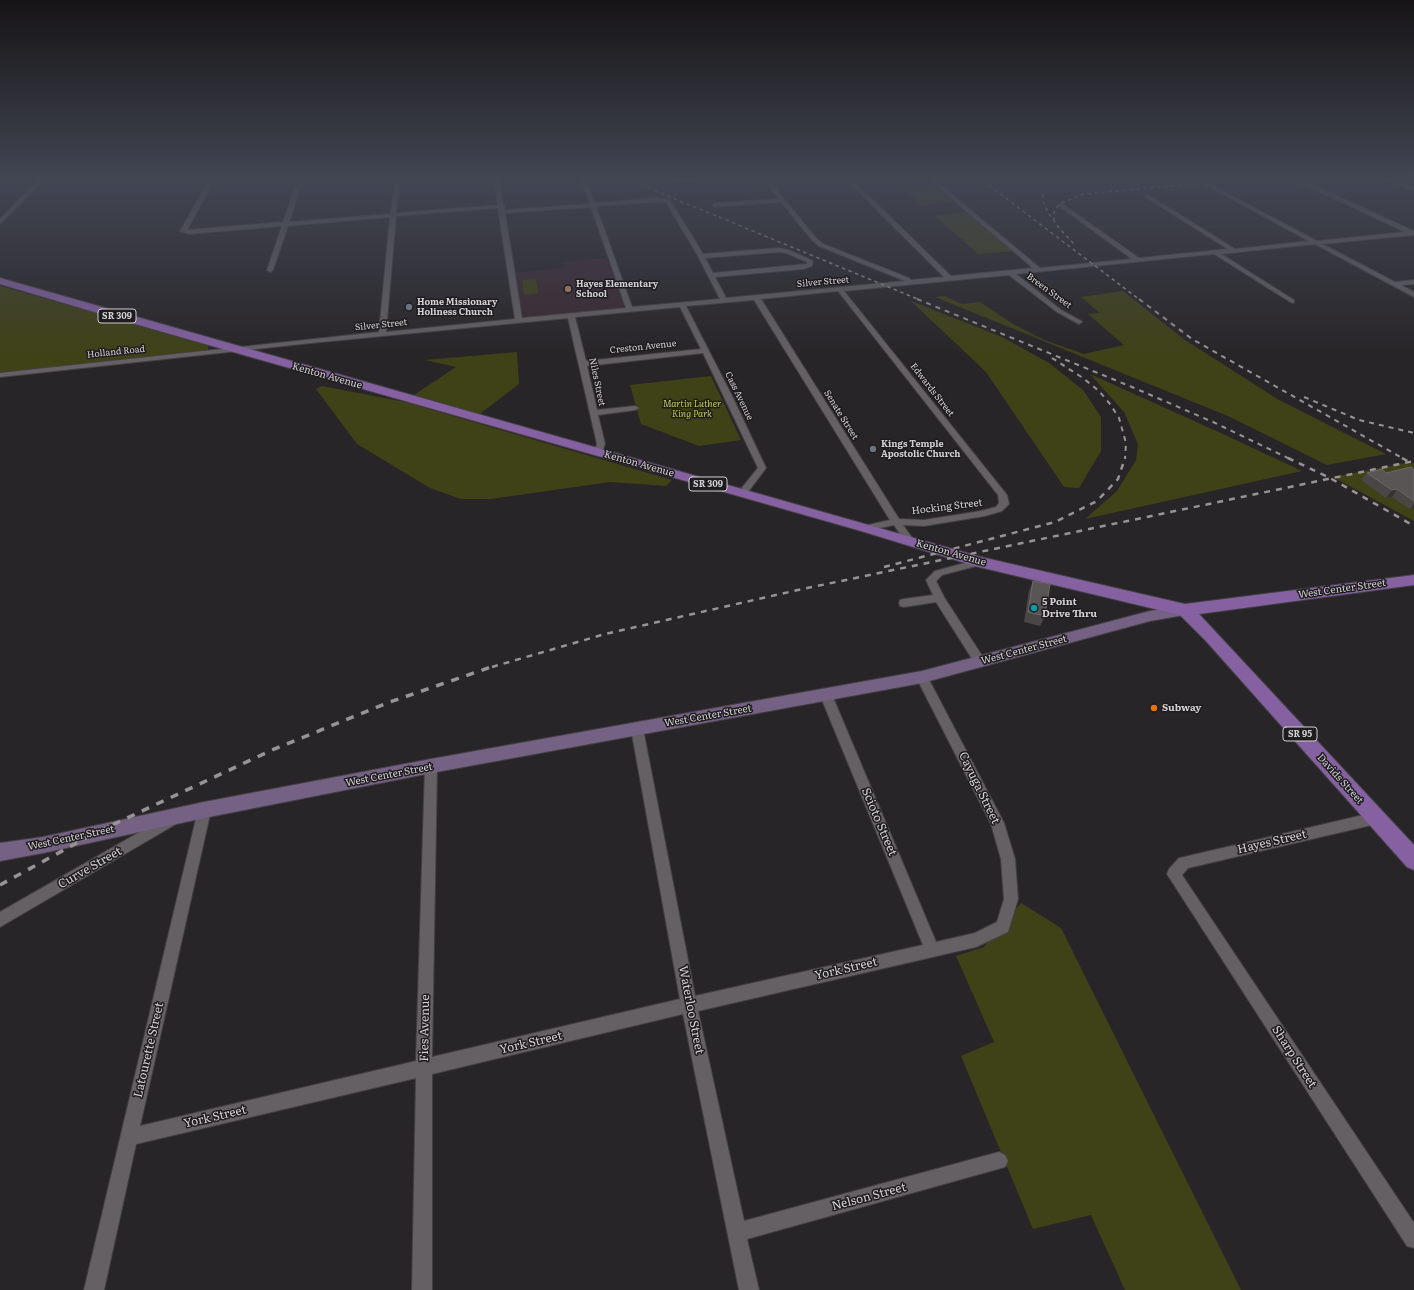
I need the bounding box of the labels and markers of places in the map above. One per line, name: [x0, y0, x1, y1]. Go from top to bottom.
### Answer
place label: Hayes Elementary School: [576, 279, 658, 300]
marker: Hayes Elementary School: [563, 284, 573, 294]
place label: Home Missionary Holiness Church: [417, 297, 497, 318]
marker: Home Missionary Holiness Church: [404, 302, 414, 312]
place label: Kings Temple Apostolic Church: [881, 439, 960, 460]
marker: Kings Temple Apostolic Church: [868, 444, 878, 454]
place label: 5 Point Drive Thru: [1042, 596, 1097, 620]
marker: 5 Point Drive Thru: [1029, 603, 1039, 613]
place label: Subway: [1162, 702, 1201, 714]
marker: Subway: [1149, 703, 1159, 713]

